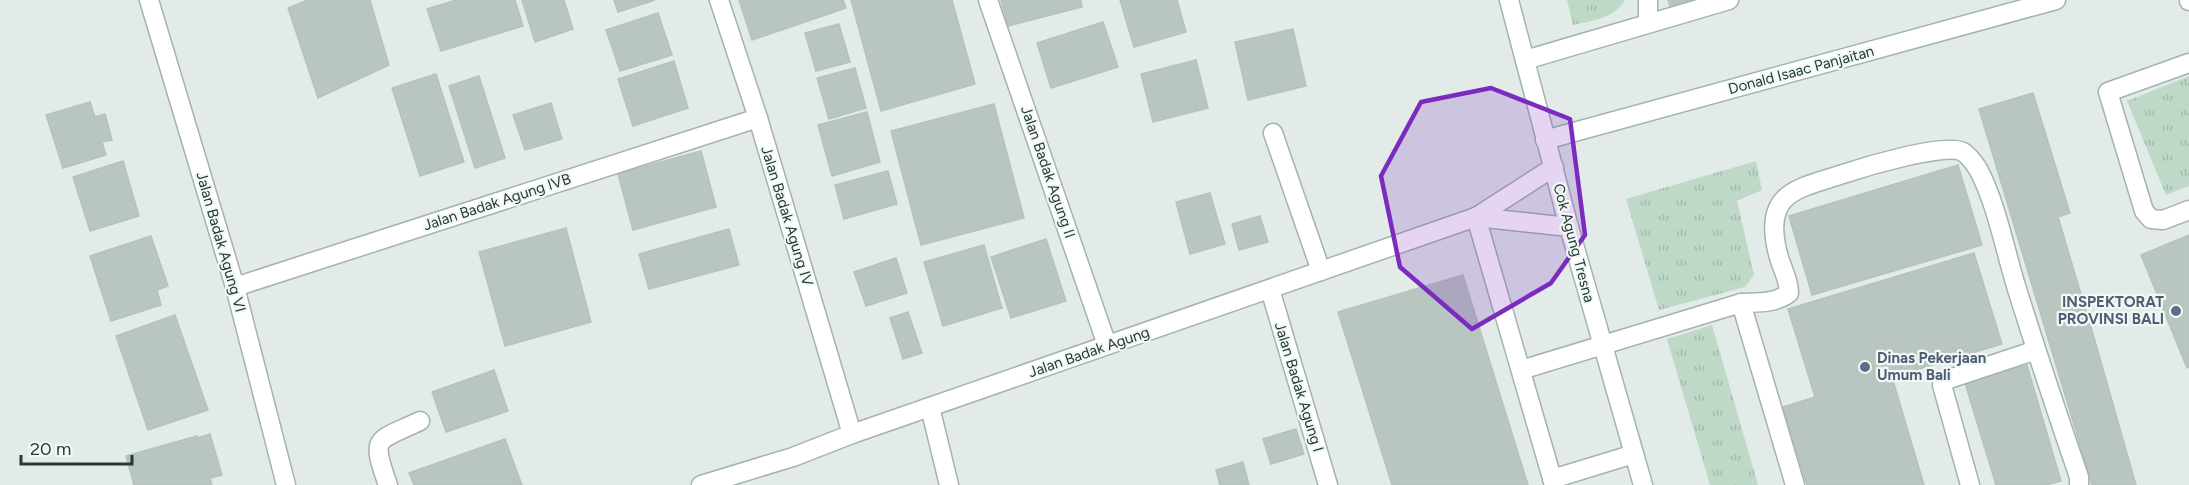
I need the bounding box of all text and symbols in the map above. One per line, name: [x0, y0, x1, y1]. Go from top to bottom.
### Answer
street label: Donald Isaac Panjaitan: [1726, 42, 1876, 98]
street label: Jalan Badak Agung II: [1017, 103, 1079, 241]
street label: Jalan Badak Agung IV: [757, 144, 817, 289]
street label: Jalan Badak Agung VI: [192, 170, 250, 314]
street label: Jalan Badak Agung IVB: [421, 170, 573, 234]
street label: Cok Agung Tresna: [1549, 182, 1599, 304]
place label: INSPEKTORAT PROVINSI BALI: [2058, 293, 2164, 328]
marker: INSPEKTORAT PROVINSI BALI: [2169, 304, 2183, 318]
street label: Jalan Badak Agung I: [1271, 320, 1327, 454]
street label: Jalan Badak Agung: [1026, 323, 1152, 381]
place label: Dinas Pekerjaan Umum Bali: [1877, 349, 1986, 384]
marker: Dinas Pekerjaan Umum Bali: [1858, 360, 1872, 374]
scale bar: [21, 428, 132, 466]
text: 20 m: [30, 438, 71, 460]

